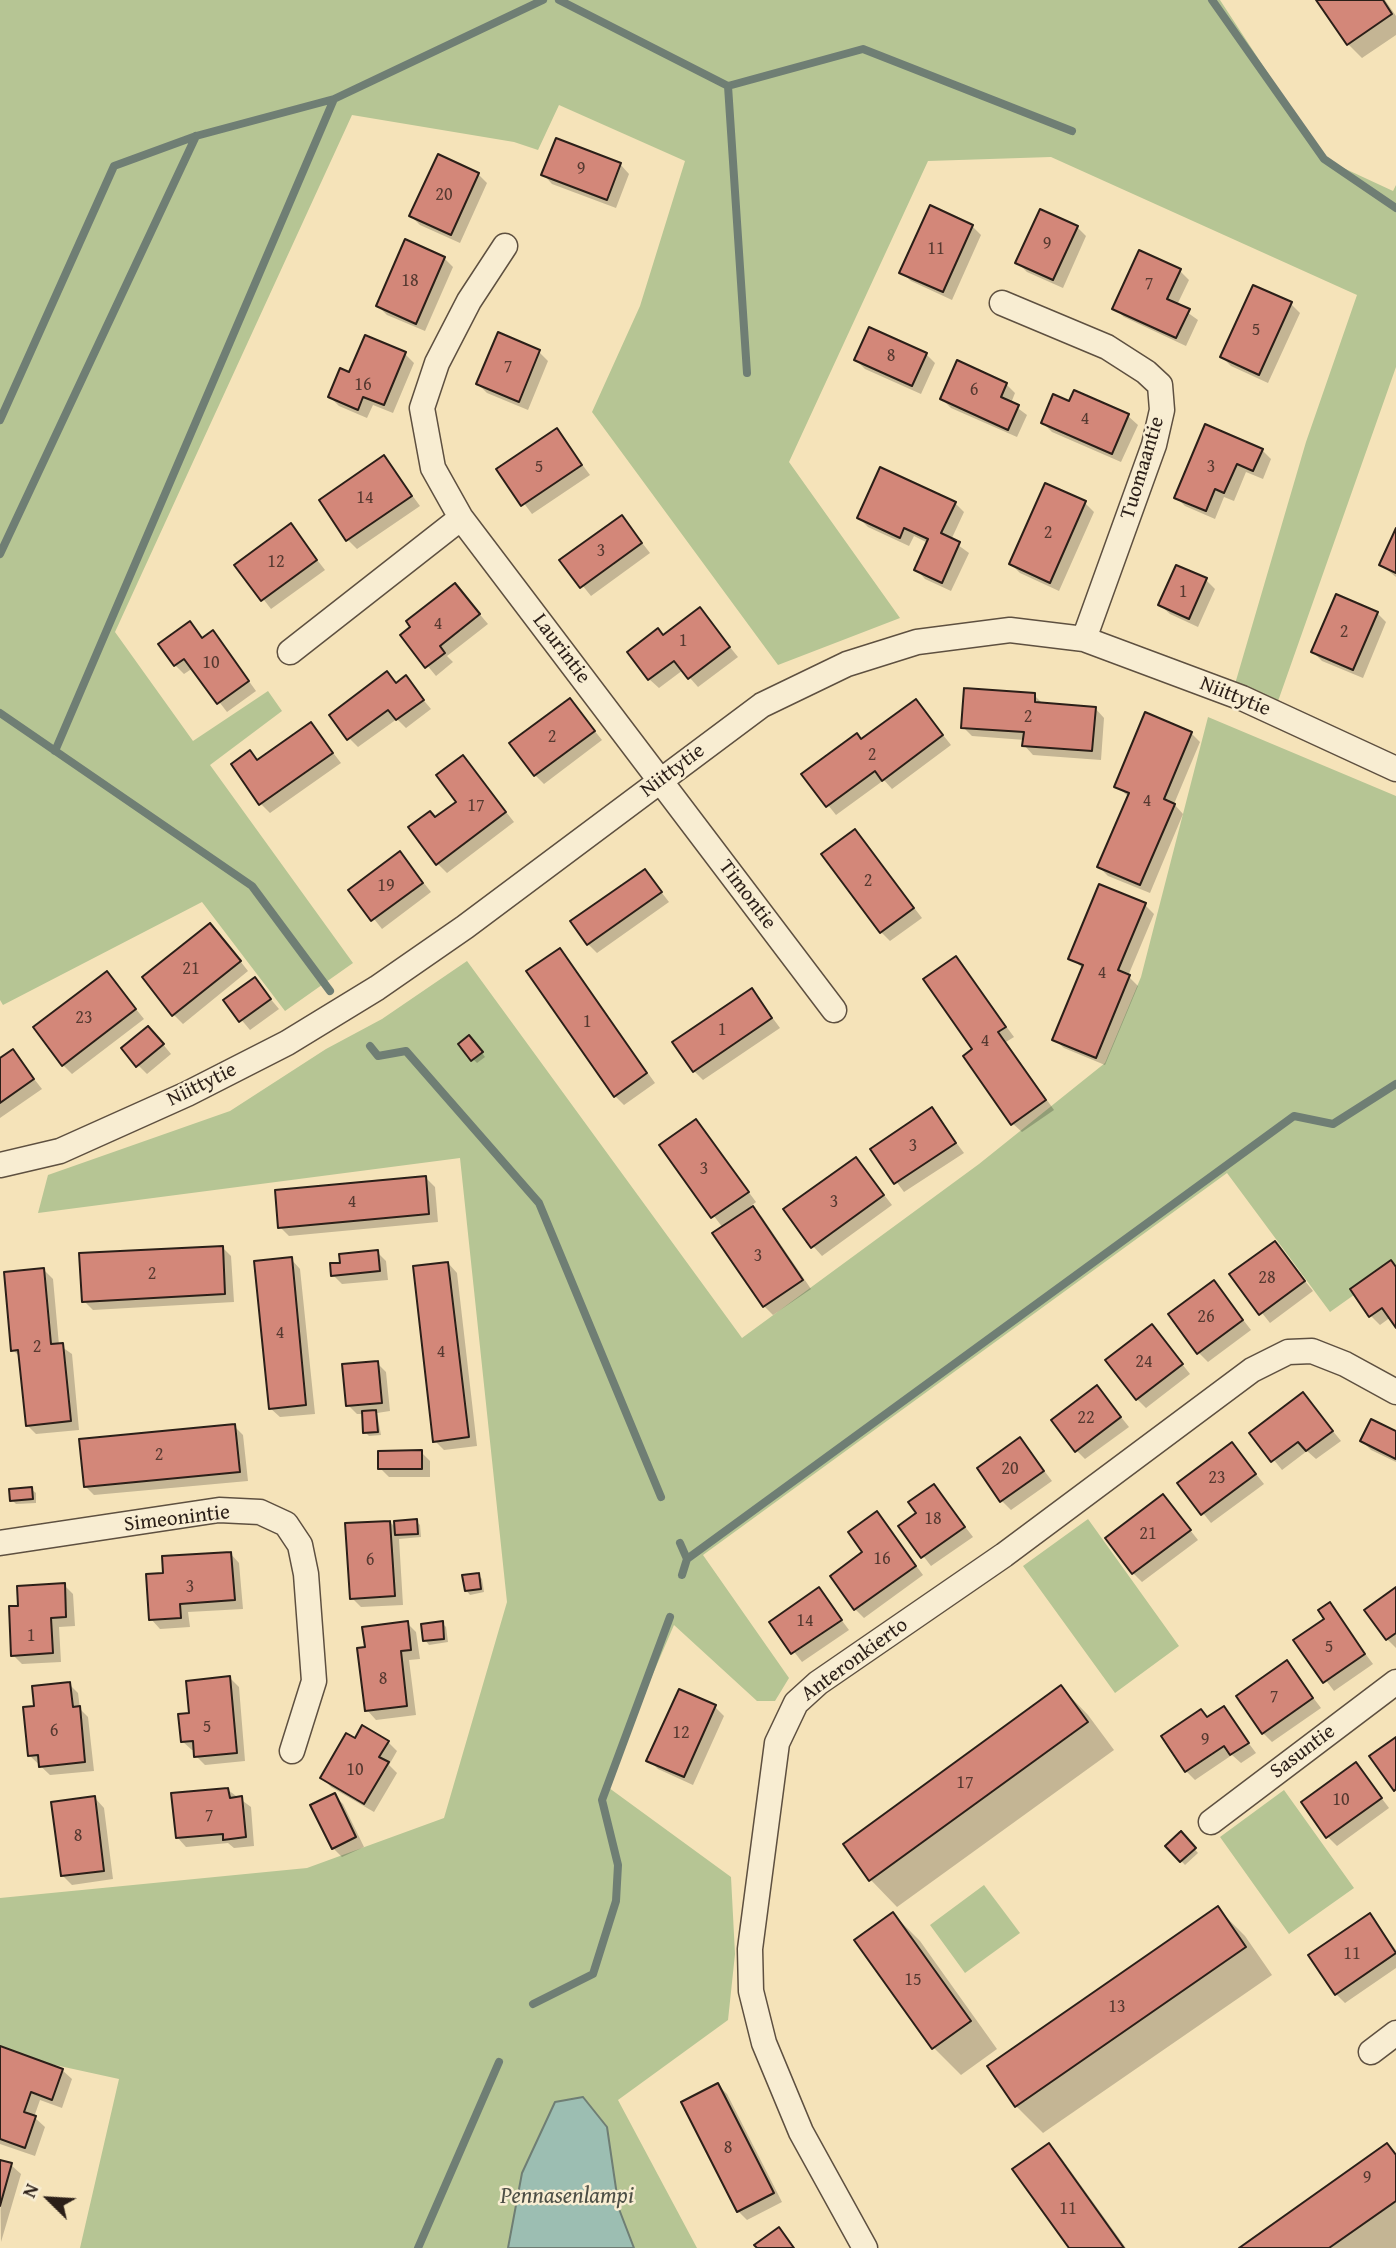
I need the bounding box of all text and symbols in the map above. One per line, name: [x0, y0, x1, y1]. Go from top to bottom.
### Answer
house number: 9: [577, 158, 585, 180]
house number: 20: [435, 184, 453, 206]
house number: 9: [1043, 233, 1051, 255]
house number: 11: [927, 238, 945, 260]
house number: 18: [401, 270, 419, 292]
house number: 7: [1145, 273, 1153, 295]
house number: 5: [1252, 319, 1260, 341]
house number: 8: [887, 345, 895, 367]
house number: 7: [504, 356, 512, 378]
house number: 16: [354, 374, 372, 396]
house number: 6: [970, 379, 978, 401]
house number: 4: [1081, 408, 1089, 430]
street label: Tuomaantie: [1115, 414, 1171, 522]
house number: 5: [535, 456, 543, 478]
house number: 3: [1207, 456, 1215, 478]
house number: 14: [356, 487, 374, 509]
house number: 2: [1044, 522, 1052, 544]
house number: 3: [597, 540, 605, 562]
house number: 12: [267, 551, 285, 573]
house number: 1: [1179, 581, 1187, 603]
street label: Laurintie: [527, 609, 595, 689]
house number: 4: [434, 613, 442, 635]
house number: 2: [1340, 621, 1348, 643]
house number: 1: [679, 630, 687, 652]
house number: 10: [202, 652, 220, 674]
street label: Niittytie: [1196, 671, 1274, 723]
house number: 2: [1024, 706, 1032, 728]
house number: 2: [548, 726, 556, 748]
street label: Niittytie: [636, 739, 710, 803]
house number: 2: [868, 744, 876, 766]
house number: 4: [1143, 790, 1151, 812]
house number: 17: [467, 795, 485, 817]
street label: Timontie: [713, 855, 781, 935]
house number: 2: [864, 870, 872, 892]
house number: 19: [377, 875, 395, 897]
house number: 21: [182, 958, 200, 980]
house number: 4: [1098, 962, 1106, 984]
house number: 23: [75, 1007, 93, 1029]
house number: 1: [583, 1011, 591, 1033]
house number: 1: [718, 1019, 726, 1041]
house number: 4: [981, 1030, 989, 1052]
street label: Niittytie: [163, 1057, 241, 1113]
house number: 3: [909, 1135, 917, 1157]
house number: 3: [700, 1158, 708, 1180]
house number: 4: [348, 1191, 356, 1213]
house number: 3: [830, 1191, 838, 1213]
house number: 3: [754, 1245, 762, 1267]
house number: 2: [148, 1263, 156, 1285]
house number: 28: [1258, 1267, 1276, 1289]
house number: 26: [1197, 1306, 1215, 1328]
house number: 4: [276, 1322, 284, 1344]
house number: 2: [33, 1336, 41, 1358]
house number: 4: [437, 1341, 445, 1363]
house number: 24: [1135, 1351, 1153, 1373]
house number: 22: [1077, 1407, 1095, 1429]
house number: 2: [155, 1444, 163, 1466]
house number: 20: [1001, 1458, 1019, 1480]
house number: 23: [1208, 1467, 1226, 1489]
street label: Simeonintie: [123, 1500, 231, 1538]
house number: 18: [924, 1508, 942, 1530]
house number: 21: [1139, 1523, 1157, 1545]
house number: 16: [873, 1548, 891, 1570]
house number: 6: [366, 1549, 374, 1571]
house number: 3: [186, 1576, 194, 1598]
house number: 14: [796, 1610, 814, 1632]
street label: Anteronkierto: [797, 1613, 913, 1707]
house number: 1: [27, 1625, 35, 1647]
house number: 5: [1325, 1636, 1333, 1658]
house number: 8: [379, 1668, 387, 1690]
house number: 7: [1270, 1686, 1278, 1708]
house number: 5: [203, 1716, 211, 1738]
street label: Sasuntie: [1266, 1719, 1340, 1785]
house number: 6: [50, 1720, 58, 1742]
house number: 12: [672, 1722, 690, 1744]
house number: 9: [1201, 1729, 1209, 1751]
house number: 10: [346, 1759, 364, 1781]
house number: 17: [956, 1772, 974, 1794]
house number: 10: [1332, 1789, 1350, 1811]
house number: 7: [205, 1805, 213, 1827]
house number: 8: [74, 1825, 82, 1847]
house number: 11: [1343, 1943, 1361, 1965]
house number: 15: [904, 1969, 922, 1991]
house number: 13: [1108, 1996, 1126, 2018]
house number: 8: [724, 2137, 732, 2159]
north arrow: [14, 2164, 84, 2234]
house number: 9: [1363, 2167, 1371, 2189]
text: N: [14, 2179, 45, 2202]
water label: Pennasenlampi: [500, 2183, 634, 2211]
house number: 11: [1059, 2198, 1077, 2220]

